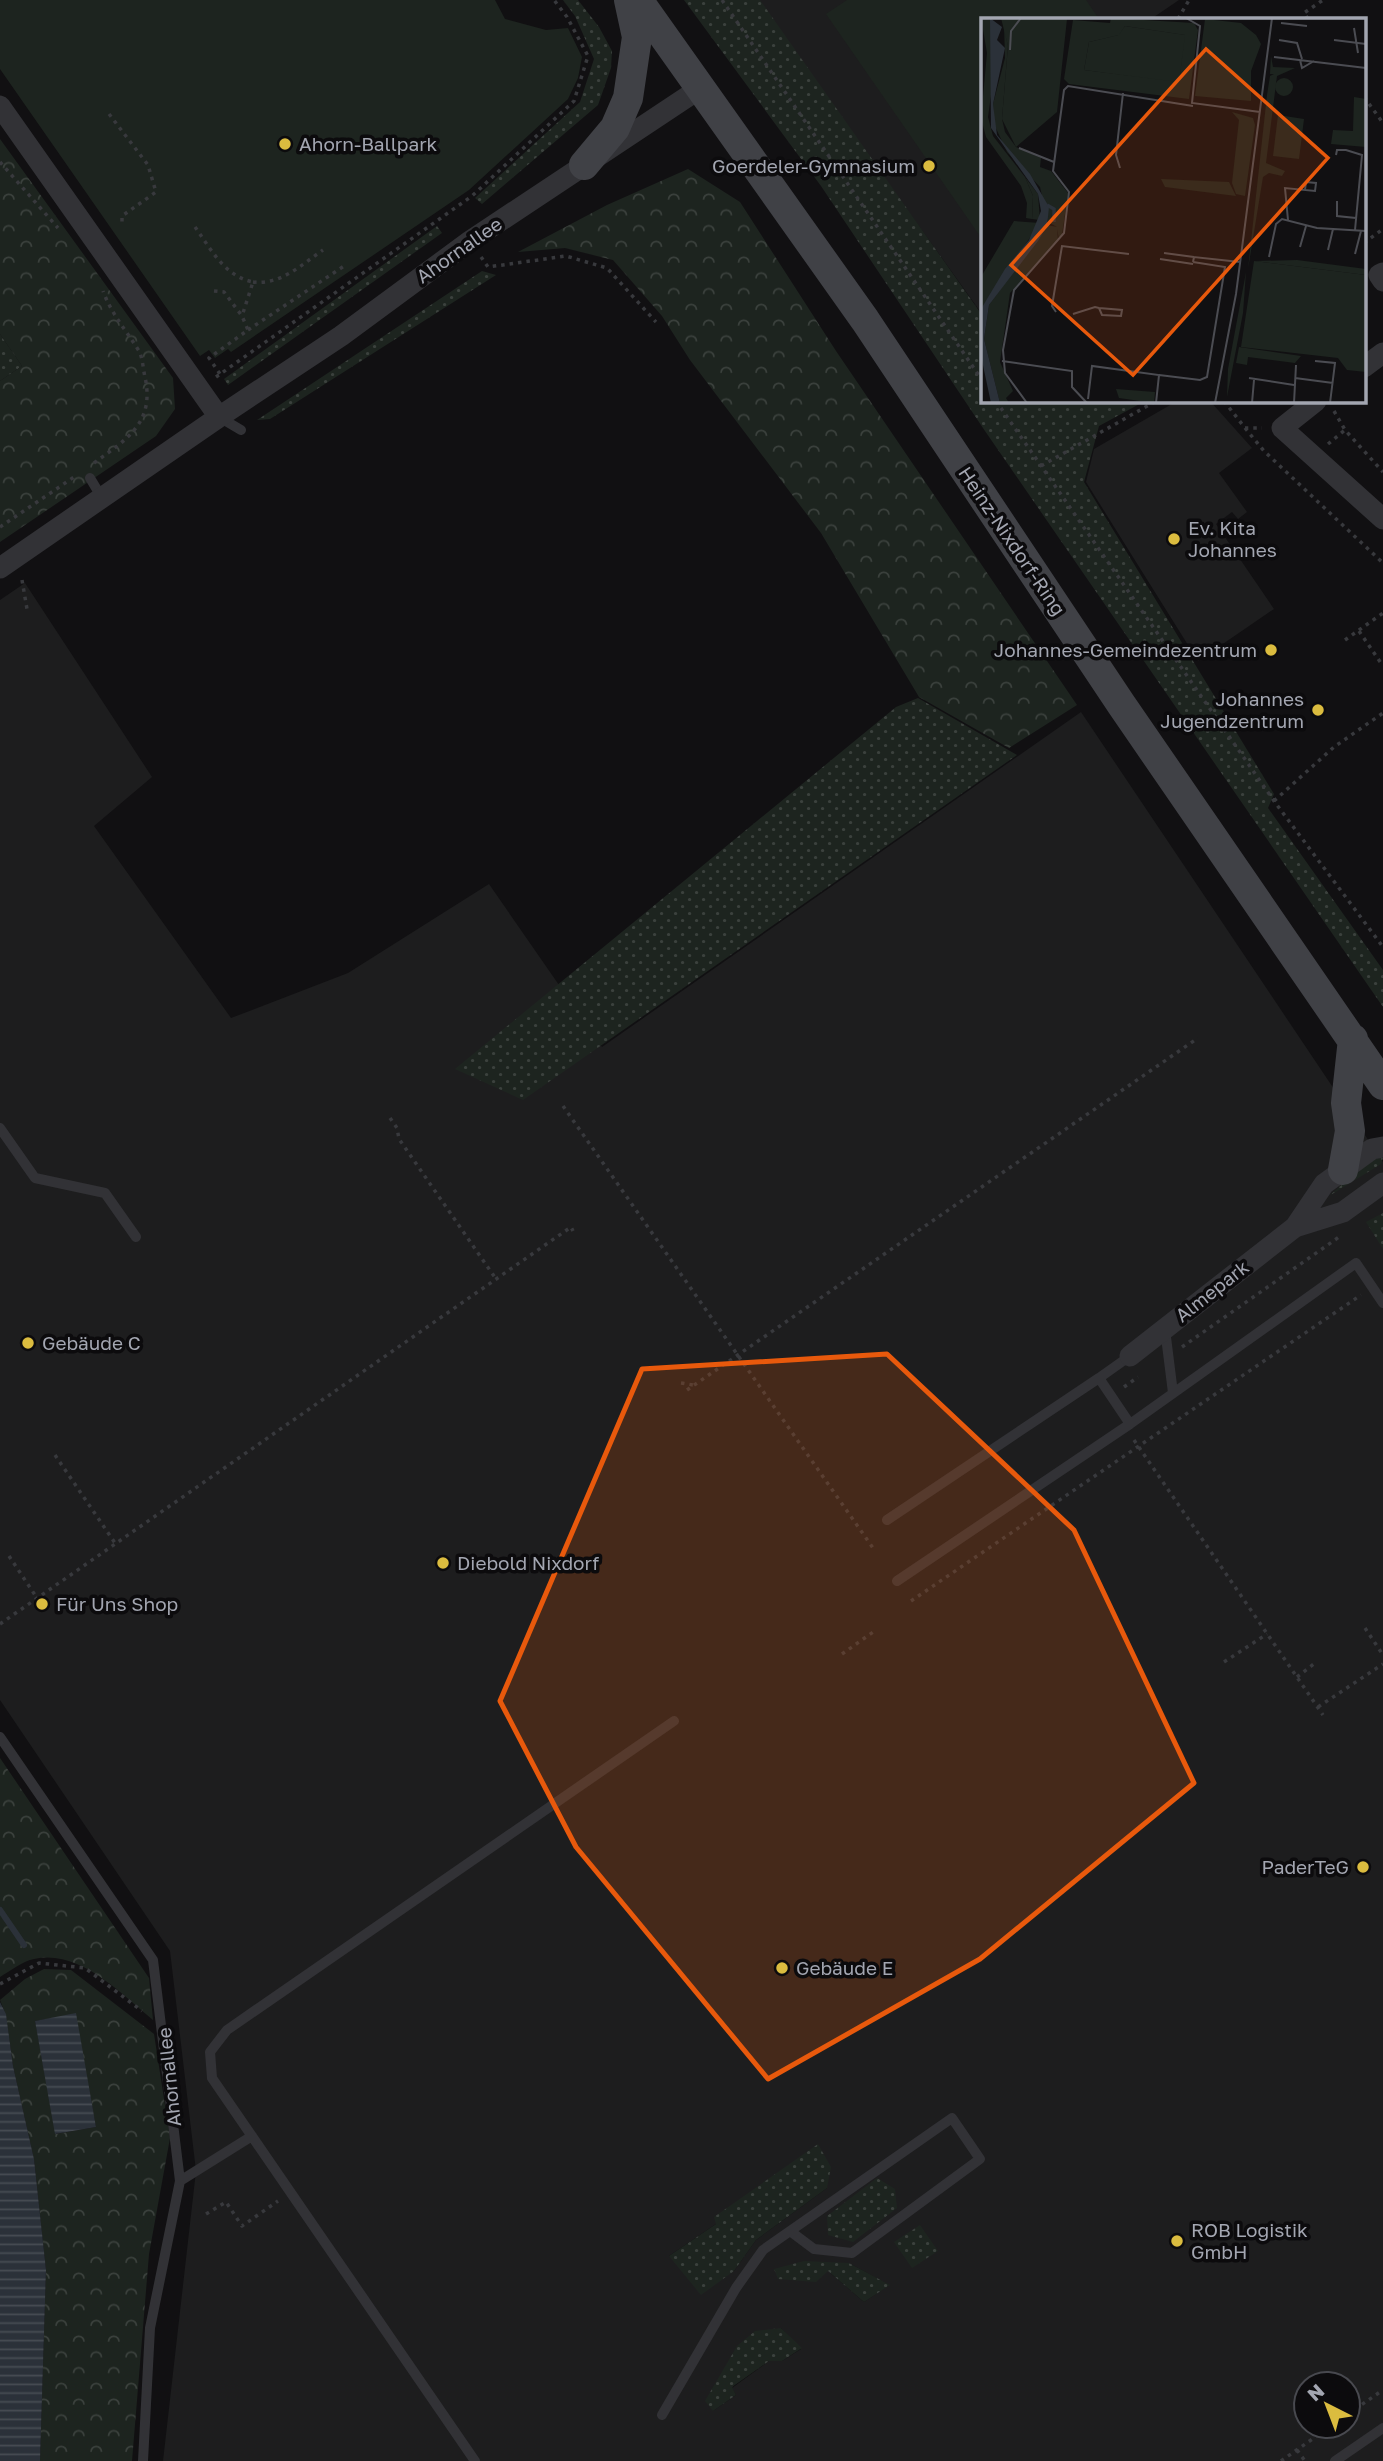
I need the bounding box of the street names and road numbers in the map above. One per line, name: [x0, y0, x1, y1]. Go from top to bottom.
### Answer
street label: Ahornallee: [411, 212, 506, 288]
street label: Heinz-Nixdorf-Ring: [954, 462, 1071, 620]
street label: Almepark: [1170, 1255, 1253, 1326]
street label: Ahornallee: [152, 2026, 185, 2128]

